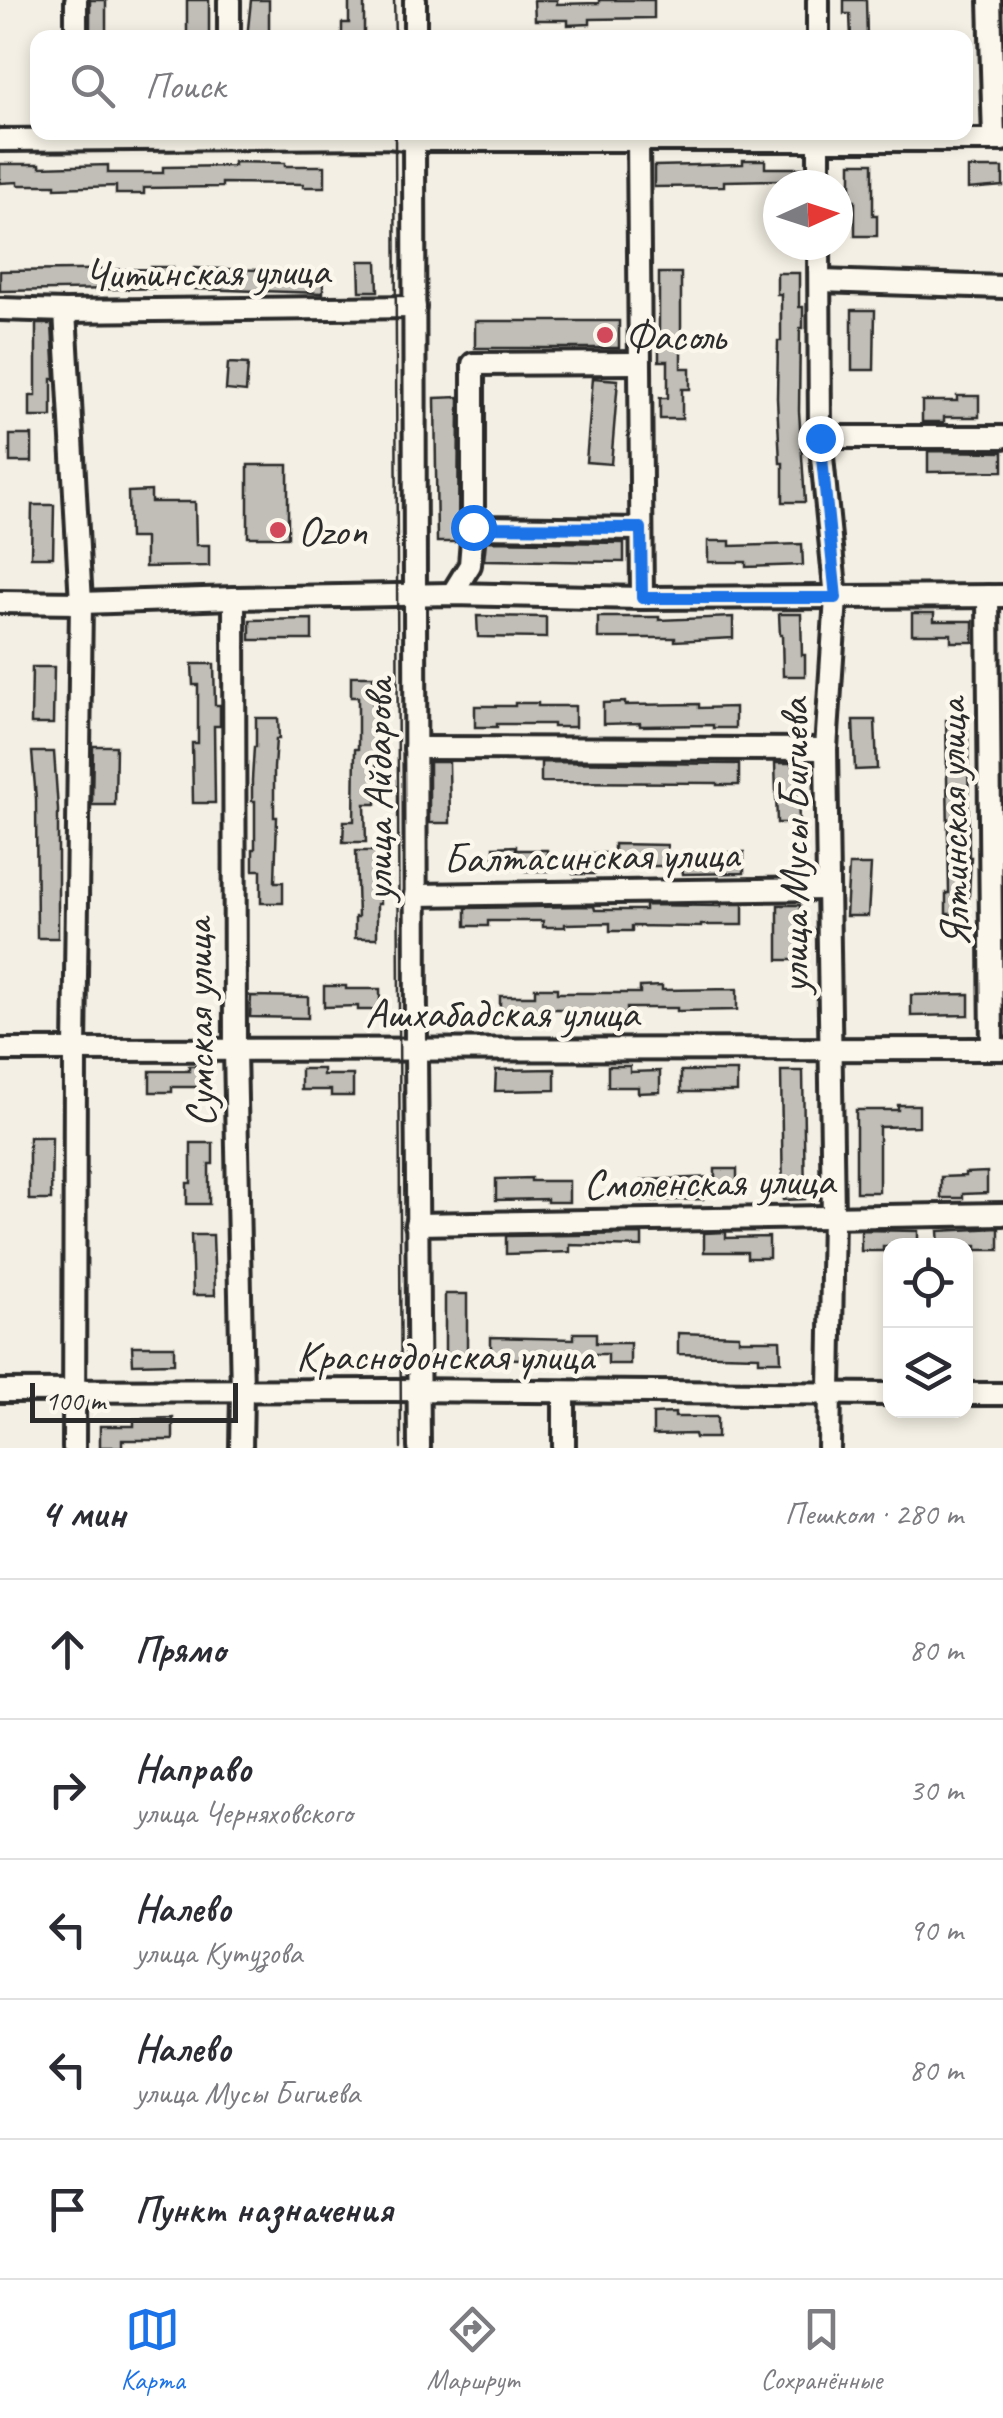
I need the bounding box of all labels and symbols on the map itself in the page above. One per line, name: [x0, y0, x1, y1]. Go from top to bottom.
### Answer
north arrow: [763, 170, 853, 260]
street label: Читинская улица: [84, 244, 333, 301]
place label: Фасоль: [625, 310, 728, 363]
marker: Фасоль: [594, 324, 616, 346]
route end: [798, 416, 844, 462]
place label: Ozon: [298, 505, 368, 558]
route start: [451, 505, 497, 551]
marker: Ozon: [267, 519, 289, 541]
street label: улица Айдарова: [352, 675, 405, 904]
street label: Ялтинская улица: [925, 694, 982, 948]
street label: улица Мусы Бигиева: [768, 696, 821, 997]
street label: Балтасинская улица: [443, 827, 742, 886]
street label: Сумская улица: [171, 914, 228, 1128]
street label: Ашхабадская улица: [365, 987, 641, 1040]
street label: Смоленская улица: [583, 1154, 838, 1211]
street label: Краснодонская улица: [296, 1330, 597, 1383]
scale bar: [30, 1378, 238, 1422]

